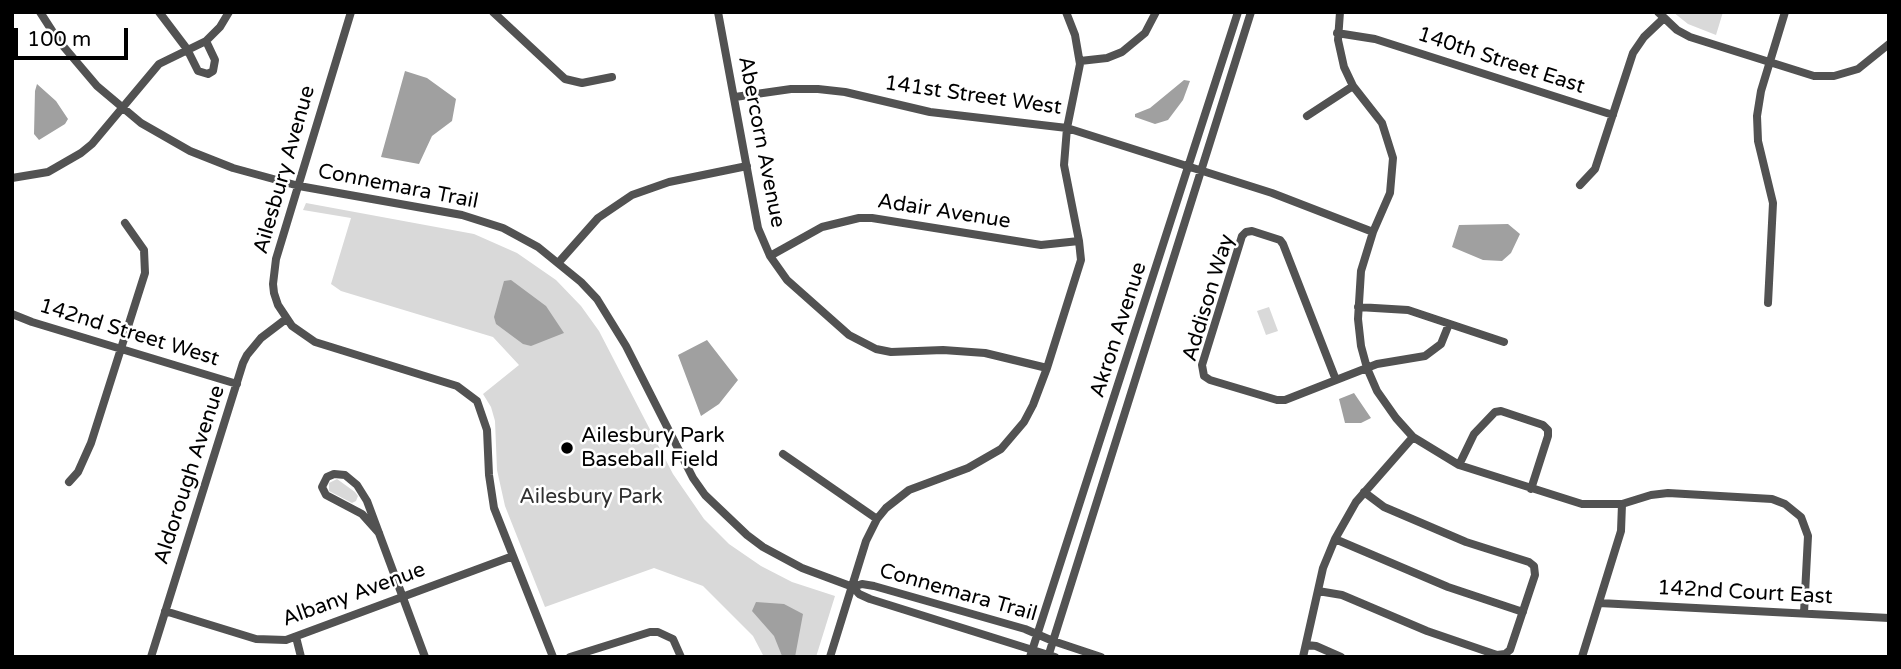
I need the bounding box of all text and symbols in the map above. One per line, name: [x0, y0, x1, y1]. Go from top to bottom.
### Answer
scale bar: [18, 14, 131, 58]
street label: 140th Street East: [1414, 22, 1588, 100]
text: 100 m: [27, 27, 91, 52]
street label: Abercorn Avenue: [732, 54, 790, 230]
street label: 141st Street West: [883, 71, 1063, 121]
street label: Ailesbury Avenue: [249, 83, 321, 257]
street label: Connemara Trail: [316, 159, 480, 215]
street label: Adair Avenue: [876, 189, 1012, 235]
street label: Addison Way: [1178, 231, 1240, 365]
street label: Akron Avenue: [1085, 259, 1153, 401]
street label: 142nd Street West: [36, 294, 222, 372]
street label: Aldorough Avenue: [149, 382, 231, 568]
place label: Ailesbury Park Baseball Field: [581, 423, 725, 473]
marker: Ailesbury Park Baseball Field: [559, 440, 575, 456]
park label: Ailesbury Park: [519, 484, 663, 510]
street label: Albany Avenue: [279, 557, 429, 633]
street label: Connemara Trail: [876, 558, 1040, 628]
street label: 142nd Court East: [1657, 576, 1833, 610]

